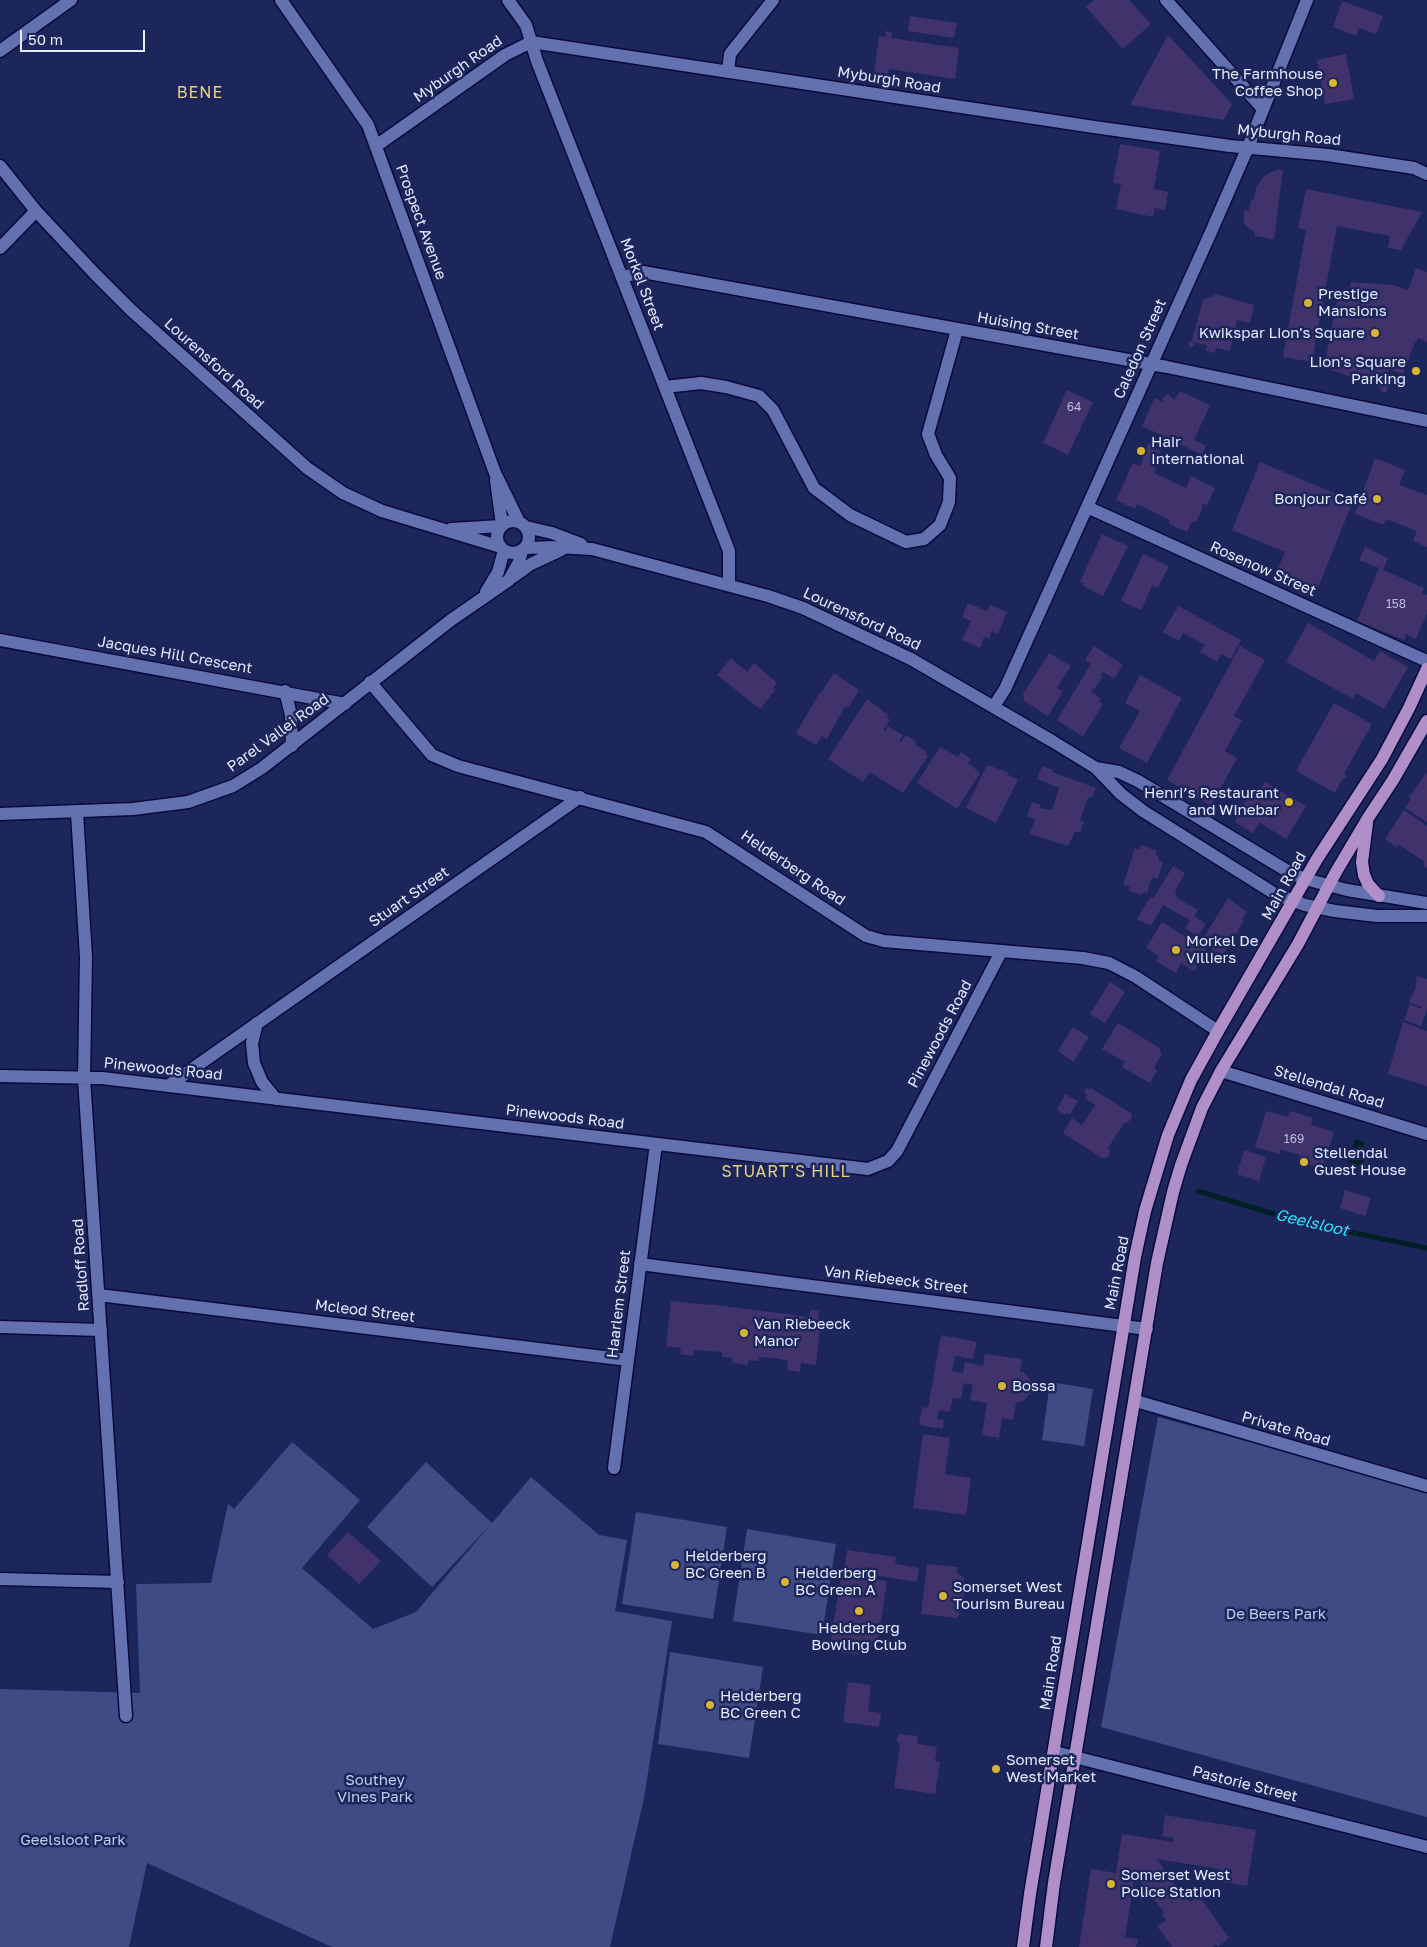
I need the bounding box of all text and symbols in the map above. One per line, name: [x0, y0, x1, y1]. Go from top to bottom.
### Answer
scale bar: [22, 20, 148, 52]
text: 50 m: [28, 30, 63, 48]
street label: Myburgh Road: [410, 32, 506, 106]
street label: Myburgh Road: [836, 63, 942, 97]
place label: The Farmhouse Coffee Shop: [1212, 65, 1323, 100]
marker: The Farmhouse Coffee Shop: [1327, 77, 1339, 89]
district label: BENE: [176, 83, 224, 103]
street label: Myburgh Road: [1236, 121, 1342, 149]
street label: Prospect Avenue: [392, 162, 450, 282]
street label: Morkel Street: [616, 235, 668, 333]
place label: Prestige Mansions: [1318, 285, 1387, 320]
street label: Caledon Street: [1110, 296, 1170, 402]
marker: Prestige Mansions: [1302, 297, 1314, 309]
street label: Huising Street: [976, 308, 1080, 344]
street label: Lourensford Road: [160, 315, 268, 413]
place label: Kwikspar Lion's Square: [1199, 324, 1365, 342]
marker: Kwikspar Lion's Square: [1369, 327, 1381, 339]
place label: Lion's Square Parking: [1310, 353, 1406, 388]
marker: Lion's Square Parking: [1410, 365, 1422, 377]
house number: 64: [1067, 400, 1081, 414]
place label: Hair International: [1151, 433, 1244, 468]
marker: Hair International: [1135, 445, 1147, 457]
place label: Bonjour Café: [1274, 490, 1367, 508]
marker: Bonjour Café: [1371, 493, 1383, 505]
street label: Rosenow Street: [1207, 538, 1319, 600]
street label: Lourensford Road: [800, 584, 924, 654]
house number: 158: [1386, 597, 1406, 611]
street label: Jacques Hill Crescent: [96, 633, 254, 677]
street label: Parel Vallei Road: [224, 690, 332, 776]
place label: Henri’s Restaurant and Winebar: [1144, 784, 1279, 819]
marker: Henri’s Restaurant and Winebar: [1283, 796, 1295, 808]
street label: Helderberg Road: [737, 826, 849, 910]
street label: Main Road: [1258, 849, 1310, 923]
street label: Stuart Street: [366, 863, 452, 931]
place label: Morkel De Villiers: [1186, 932, 1258, 967]
marker: Morkel De Villiers: [1170, 944, 1182, 956]
street label: Pinewoods Road: [904, 977, 976, 1091]
street label: Pinewoods Road: [103, 1054, 223, 1084]
street label: Stellendal Road: [1272, 1062, 1386, 1112]
street label: Pinewoods Road: [505, 1101, 625, 1133]
house number: 169: [1284, 1132, 1304, 1146]
place label: Stellendal Guest House: [1314, 1144, 1406, 1179]
marker: Stellendal Guest House: [1298, 1156, 1310, 1168]
district label: STUART'S HILL: [720, 1162, 852, 1182]
water label: Geelsloot: [1274, 1205, 1350, 1241]
street label: Radloff Road: [69, 1218, 93, 1312]
street label: Main Road: [1101, 1234, 1133, 1312]
street label: Haarlem Street: [603, 1249, 635, 1359]
street label: Van Riebeeck Street: [823, 1262, 969, 1298]
street label: Mcleod Street: [314, 1296, 416, 1326]
place label: Van Riebeeck Manor: [754, 1315, 851, 1350]
marker: Van Riebeeck Manor: [738, 1327, 750, 1339]
place label: Bossa: [1012, 1377, 1055, 1395]
marker: Bossa: [996, 1380, 1008, 1392]
street label: Private Road: [1240, 1408, 1332, 1450]
place label: Helderberg BC Green B: [685, 1547, 766, 1582]
marker: Helderberg BC Green B: [669, 1559, 681, 1571]
place label: Helderberg BC Green A: [795, 1564, 876, 1599]
marker: Helderberg BC Green A: [779, 1576, 791, 1588]
place label: Somerset West Tourism Bureau: [953, 1578, 1065, 1613]
marker: Somerset West Tourism Bureau: [937, 1590, 949, 1602]
marker: Helderberg Bowling Club: [853, 1605, 865, 1617]
park label: De Beers Park: [1226, 1605, 1326, 1623]
place label: Helderberg Bowling Club: [811, 1619, 907, 1654]
street label: Main Road: [1036, 1634, 1066, 1712]
place label: Helderberg BC Green C: [720, 1687, 801, 1722]
marker: Helderberg BC Green C: [704, 1699, 716, 1711]
place label: Somerset West Market: [1006, 1751, 1096, 1786]
street label: Pastorie Street: [1191, 1762, 1299, 1806]
marker: Somerset West Market: [990, 1763, 1002, 1775]
park label: Southey Vines Park: [337, 1771, 413, 1806]
park label: Geelsloot Park: [20, 1831, 126, 1849]
place label: Somerset West Police Station: [1121, 1866, 1230, 1901]
marker: Somerset West Police Station: [1105, 1878, 1117, 1890]

